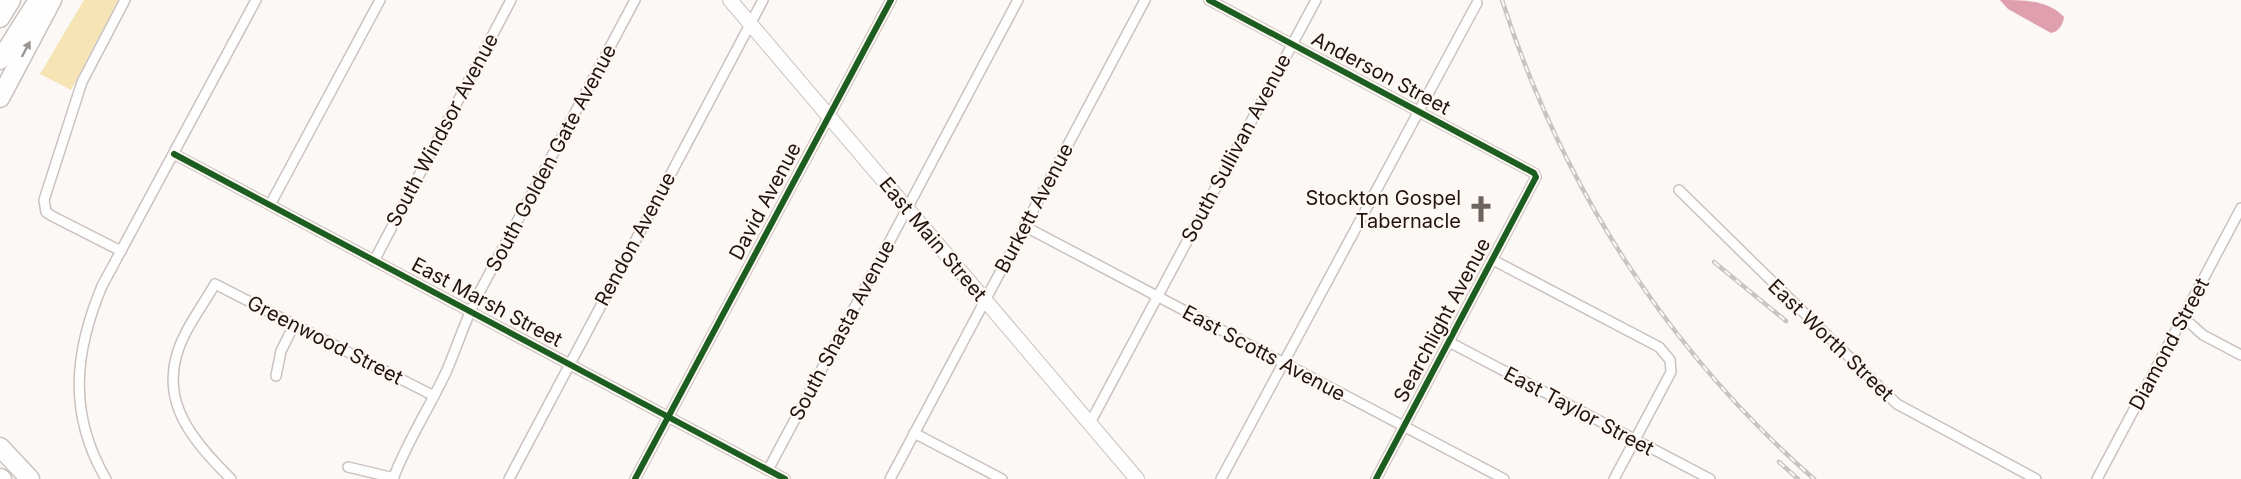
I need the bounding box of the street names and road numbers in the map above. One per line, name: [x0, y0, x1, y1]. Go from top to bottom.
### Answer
street label: Anderson Street: [1308, 26, 1455, 120]
street label: South Windsor Avenue: [381, 29, 503, 231]
street label: South Golden Gate Avenue: [481, 40, 621, 276]
street label: South Sullivan Avenue: [1176, 50, 1296, 246]
street label: David Avenue: [724, 138, 806, 264]
street label: Burkett Avenue: [990, 139, 1078, 277]
street label: Rendon Avenue: [590, 168, 680, 310]
street label: East Main Street: [874, 172, 992, 306]
street label: Searchlight Avenue: [1389, 234, 1495, 406]
street label: South Shasta Avenue: [784, 236, 900, 424]
street label: East Marsh Street: [408, 252, 567, 352]
street label: Diamond Street: [2124, 273, 2214, 414]
street label: East Worth Street: [1763, 274, 1899, 406]
street label: Greenwood Street: [243, 290, 407, 390]
street label: East Scotts Avenue: [1178, 300, 1350, 406]
street label: East Taylor Street: [1500, 361, 1658, 461]

